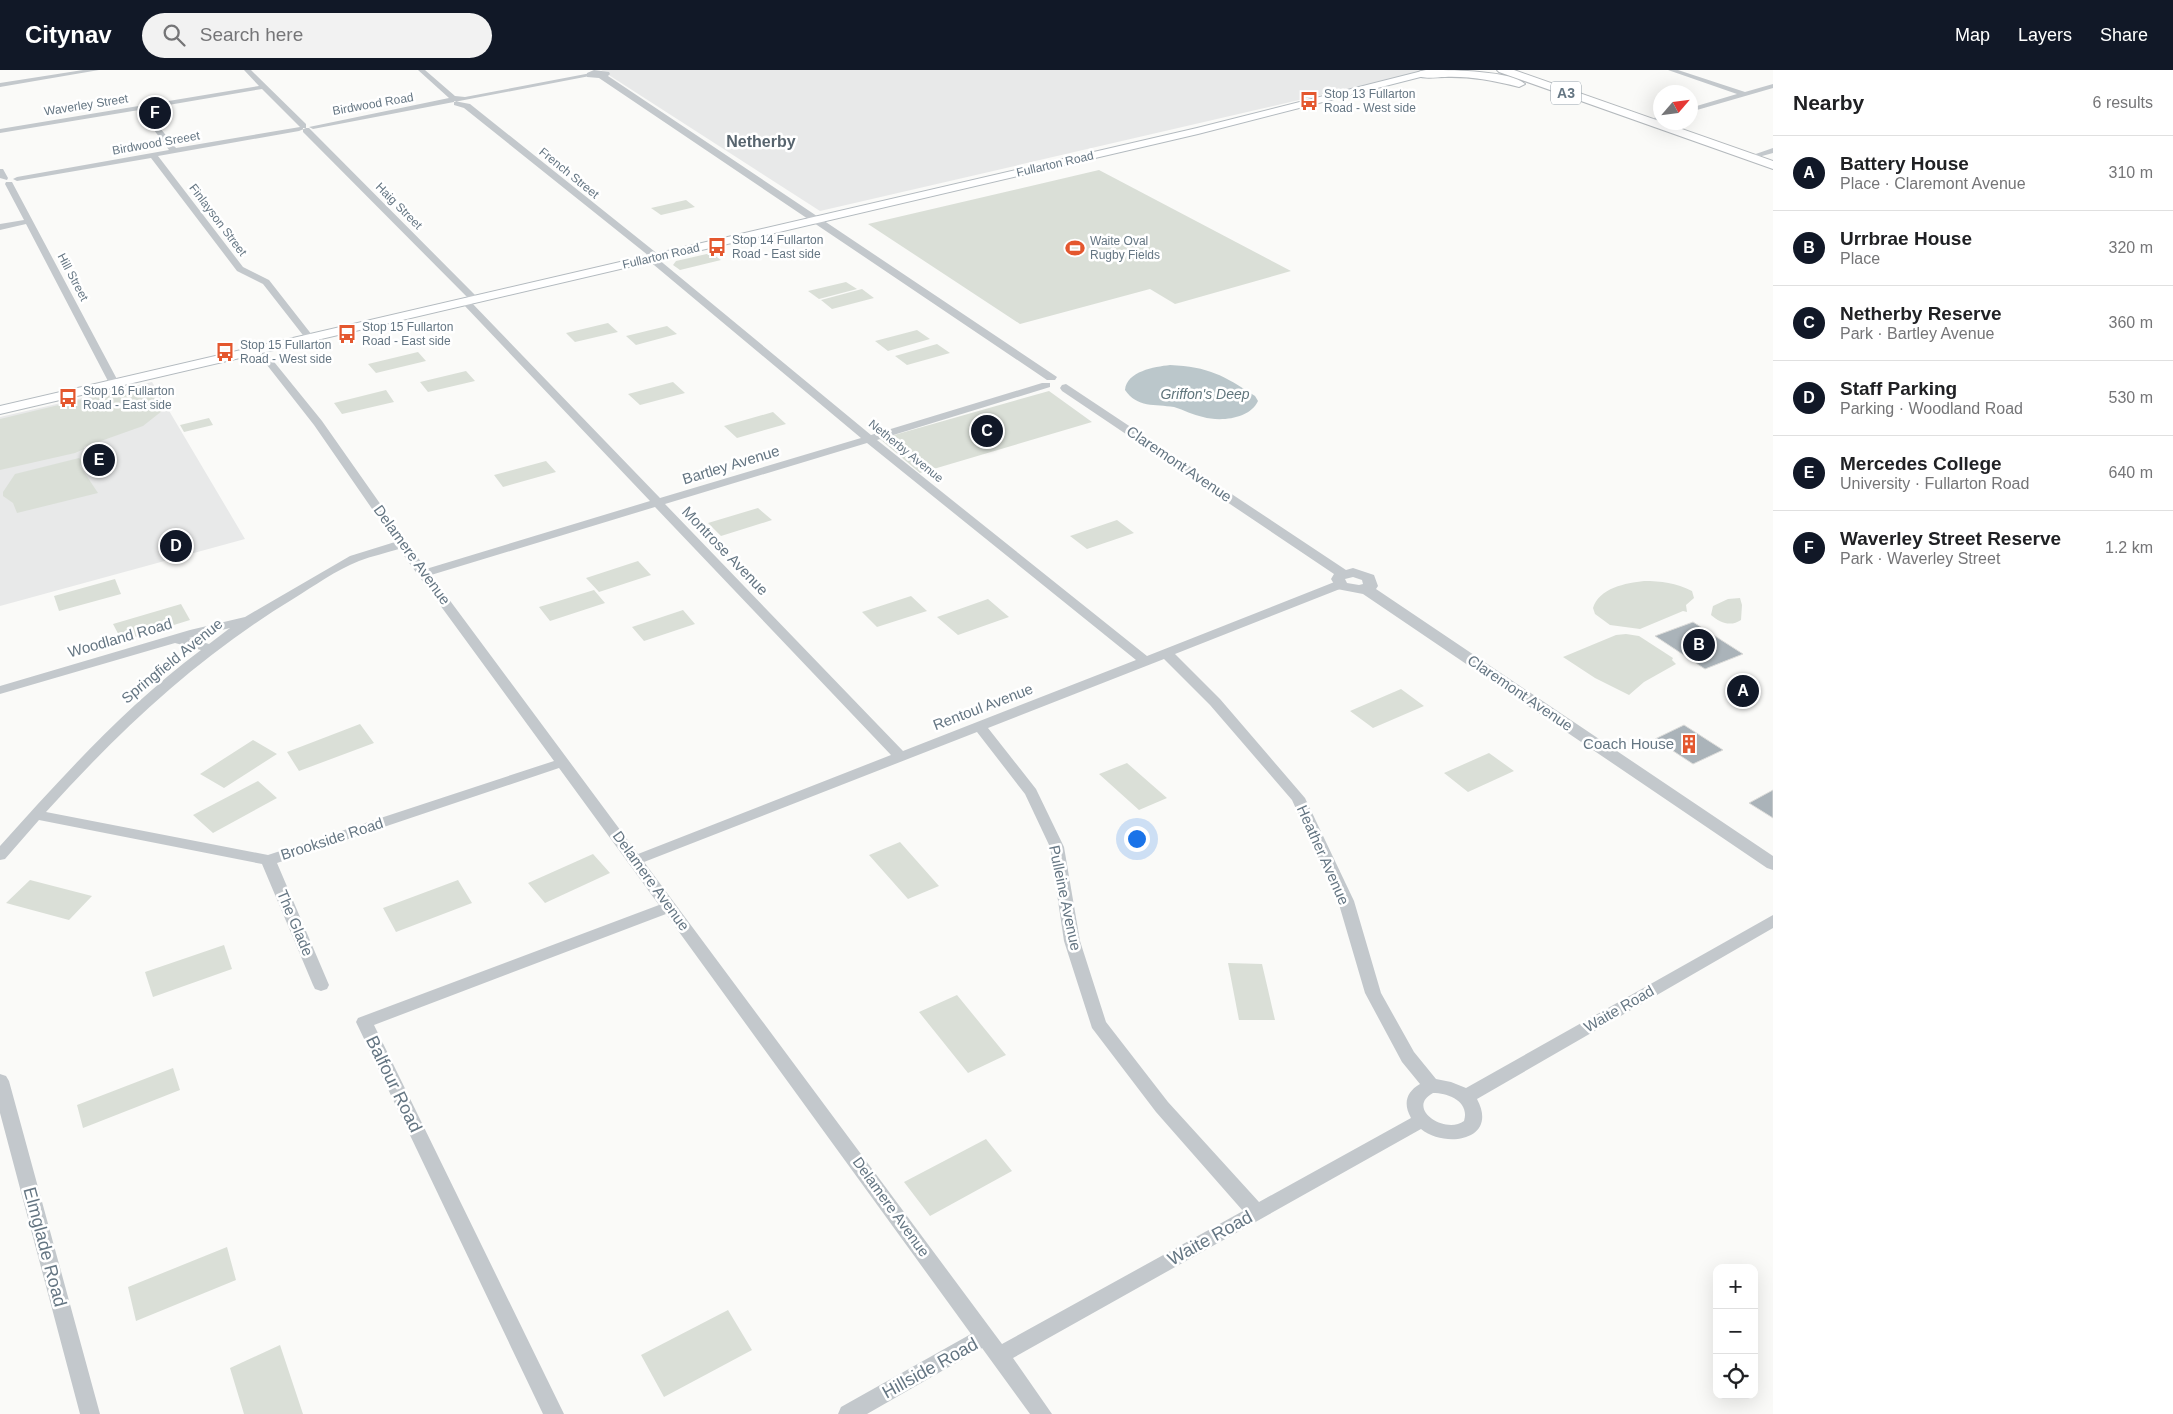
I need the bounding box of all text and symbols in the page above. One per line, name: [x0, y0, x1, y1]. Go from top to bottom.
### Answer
search box: [142, 13, 492, 58]
text: Citynav: [25, 21, 112, 48]
icon: search: [160, 21, 188, 49]
text: Search here: [200, 24, 303, 45]
text: Map: [1955, 25, 1990, 45]
text: Layers: [2018, 25, 2072, 45]
text: Share: [2100, 25, 2148, 45]
road number: A3: [1551, 82, 1581, 104]
north arrow: [1653, 85, 1698, 130]
place label: Stop 13 Fullarton Road - West side: [1324, 87, 1416, 115]
street label: Birdwood Road: [331, 90, 415, 118]
bus stop icon: Stop 13 Fullarton Road - West side: [1298, 90, 1320, 112]
street label: Waverley Street: [43, 91, 130, 119]
text: Nearby: [1793, 91, 1864, 114]
pin: F: [139, 94, 171, 132]
text: 6 results: [2093, 94, 2153, 111]
street label: Birdwood Sreeet: [111, 128, 202, 158]
district label: Netherby: [726, 133, 796, 150]
street label: French Street: [536, 145, 602, 202]
street label: Fullarton Road: [1015, 148, 1095, 180]
text: Battery House: [1840, 153, 1969, 174]
text: A: [1803, 164, 1815, 181]
text: 310 m: [2109, 164, 2153, 181]
text: Place · Claremont Avenue: [1840, 175, 2026, 192]
street label: Haig Street: [373, 180, 426, 233]
street label: Finlayson Street: [186, 181, 250, 259]
text: Urrbrae House: [1840, 228, 1972, 249]
place label: Stop 14 Fullarton Road - East side: [732, 233, 823, 261]
place label: Waite Oval Rugby Fields: [1090, 234, 1160, 262]
bus stop icon: Stop 14 Fullarton Road - East side: [706, 236, 728, 258]
sports icon: Waite Oval Rugby Fields: [1064, 237, 1086, 259]
text: B: [1803, 239, 1815, 256]
text: 320 m: [2109, 239, 2153, 256]
street label: Fullarton Road: [621, 240, 701, 272]
text: Place: [1840, 250, 1880, 267]
street label: Hill Street: [55, 251, 92, 304]
text: Netherby Reserve: [1840, 303, 2002, 324]
text: C: [1803, 314, 1815, 331]
text: 360 m: [2109, 314, 2153, 331]
place label: Stop 15 Fullarton Road - East side: [362, 320, 453, 348]
bus stop icon: Stop 15 Fullarton Road - East side: [336, 323, 358, 345]
text: Park · Bartley Avenue: [1840, 325, 1994, 342]
place label: Stop 15 Fullarton Road - West side: [240, 338, 332, 366]
bus stop icon: Stop 15 Fullarton Road - West side: [214, 341, 236, 363]
text: Staff Parking: [1840, 378, 1957, 399]
place label: Stop 16 Fullarton Road - East side: [83, 384, 174, 412]
water label: Griffon's Deep: [1160, 386, 1250, 402]
bus stop icon: Stop 16 Fullarton Road - East side: [57, 387, 79, 409]
text: D: [1803, 389, 1815, 406]
text: 530 m: [2109, 389, 2153, 406]
text: Parking · Woodland Road: [1840, 400, 2023, 417]
pin: C: [971, 412, 1003, 450]
street label: Netherby Avenue: [866, 417, 946, 486]
street label: Claremont Avenue: [1123, 422, 1235, 505]
pin: E: [83, 441, 115, 479]
street label: Bartley Avenue: [680, 442, 781, 487]
text: Mercedes College: [1840, 453, 2002, 474]
text: E: [1804, 464, 1814, 481]
text: 640 m: [2109, 464, 2153, 481]
text: University · Fullarton Road: [1840, 475, 2029, 492]
street label: Delamere Avenue: [371, 502, 454, 608]
street label: Montrose Avenue: [679, 503, 772, 598]
pin: D: [160, 527, 192, 565]
text: Waverley Street Reserve: [1840, 528, 2061, 549]
text: F: [1804, 539, 1814, 556]
text: 1.2 km: [2105, 539, 2153, 556]
text: Park · Waverley Street: [1840, 550, 2000, 567]
street label: Woodland Road: [66, 615, 174, 660]
street label: Springfield Avenue: [118, 615, 226, 706]
pin: B: [1683, 626, 1715, 664]
street label: Claremont Avenue: [1464, 651, 1576, 734]
pin: A: [1727, 672, 1759, 710]
street label: Rentoul Avenue: [930, 680, 1035, 733]
building icon: Coach House: [1678, 733, 1700, 755]
place label: Coach House: [1583, 735, 1674, 752]
street label: Heather Avenue: [1294, 802, 1353, 907]
street label: Brookside Road: [278, 814, 385, 863]
your location: [1124, 826, 1150, 852]
street label: Delamere Avenue: [610, 828, 693, 934]
street label: Pulleine Avenue: [1046, 844, 1085, 952]
street label: The Glade: [274, 887, 317, 958]
street label: Waite Road: [1581, 982, 1657, 1035]
street label: Balfour Road: [362, 1032, 426, 1136]
street label: Delamere Avenue: [850, 1154, 933, 1260]
street label: Elmglade Road: [19, 1185, 71, 1309]
street label: Waite Road: [1164, 1207, 1256, 1269]
map controls: [1713, 1264, 1758, 1399]
button: +: [1713, 1264, 1758, 1309]
button: −: [1713, 1309, 1758, 1354]
street label: Hillside Road: [879, 1334, 981, 1402]
button: locate: [1713, 1354, 1758, 1399]

